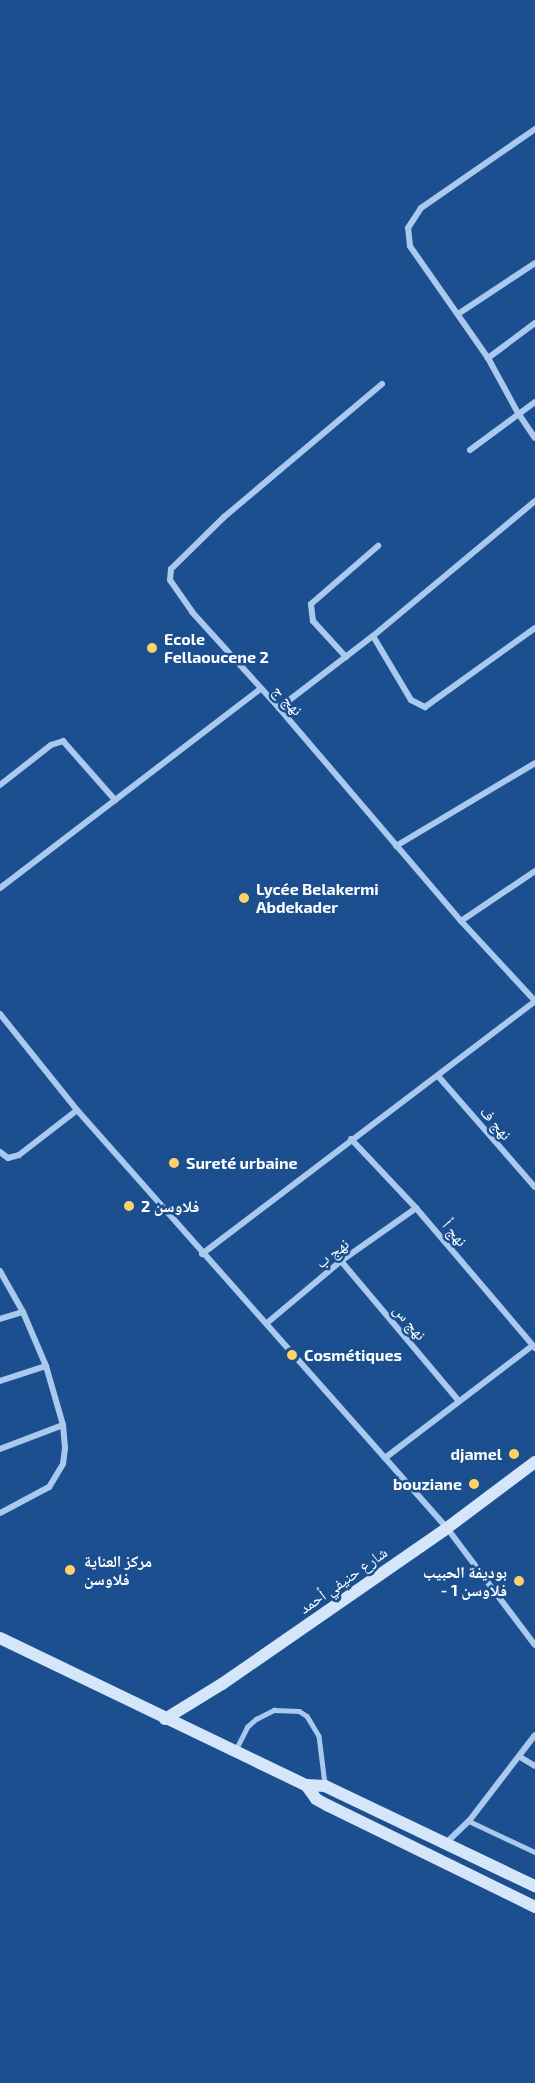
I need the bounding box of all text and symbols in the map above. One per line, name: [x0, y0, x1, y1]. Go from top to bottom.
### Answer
place label: Ecole Fellaoucene 2: [164, 629, 269, 667]
marker: Ecole Fellaoucene 2: [145, 641, 159, 655]
street label: نهج ج: [269, 681, 307, 719]
place label: Lycée Belakermi Abdekader: [256, 879, 379, 917]
marker: Lycée Belakermi Abdekader: [237, 891, 251, 905]
street label: نهج ف: [476, 1102, 516, 1144]
place label: Sureté urbaine: [186, 1153, 298, 1173]
marker: Sureté urbaine: [167, 1156, 181, 1170]
place label: فلاوسن 2: [141, 1196, 199, 1216]
marker: فلاوسن 2: [122, 1199, 136, 1213]
street label: نهج أ: [438, 1216, 472, 1250]
street label: نهج ب: [311, 1234, 353, 1272]
street label: نهج س: [389, 1300, 431, 1344]
place label: Cosmétiques: [304, 1345, 402, 1365]
marker: Cosmétiques: [285, 1348, 299, 1362]
place label: djamel: [451, 1444, 502, 1464]
marker: djamel: [507, 1447, 521, 1461]
place label: bouziane: [393, 1474, 462, 1494]
marker: bouziane: [467, 1477, 481, 1491]
street label: شارع حنيفي أحمد: [295, 1542, 391, 1618]
place label: مركز العناية فلاوسن: [84, 1551, 152, 1589]
marker: مركز العناية فلاوسن: [61, 1561, 79, 1579]
place label: بوديفة الحبيب - فلاوسن 1: [423, 1562, 507, 1600]
marker: بوديفة الحبيب - فلاوسن 1: [512, 1574, 526, 1588]

